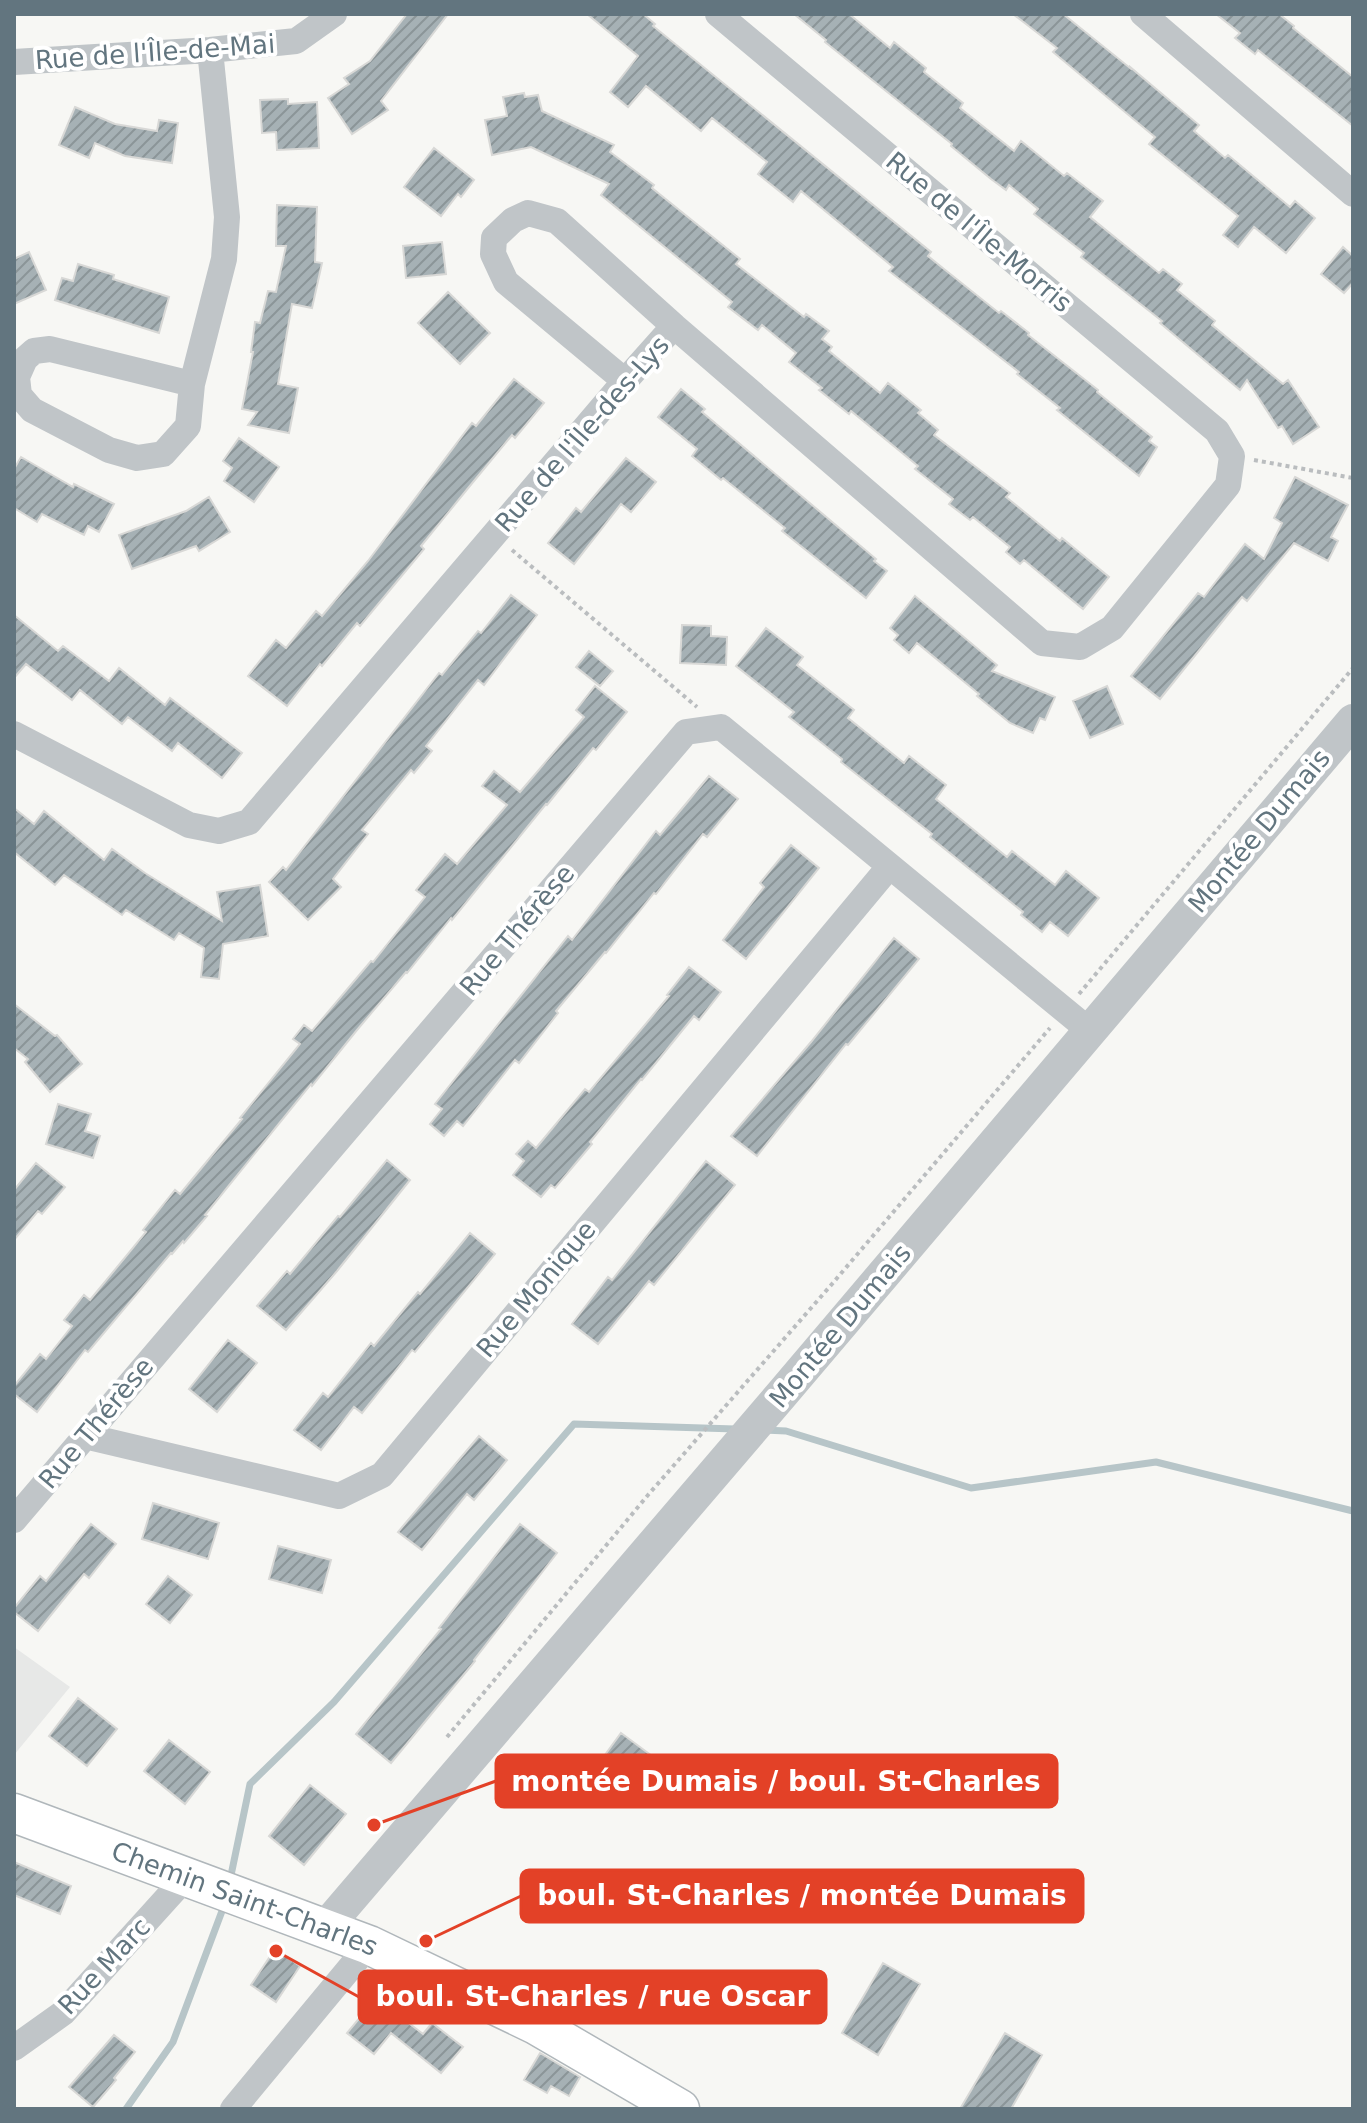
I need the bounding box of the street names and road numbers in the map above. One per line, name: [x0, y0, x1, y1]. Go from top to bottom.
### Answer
street label: Rue de l'Île-de-Mai: [34, 28, 276, 75]
street label: Rue de l'Île-Morris: [880, 145, 1079, 318]
street label: Rue de l'Île-des-Lys: [488, 329, 675, 538]
street label: Montée Dumais: [1182, 743, 1336, 919]
street label: Rue Thérèse: [454, 858, 580, 1002]
street label: Rue Monique: [470, 1215, 602, 1363]
street label: Montée Dumais: [763, 1238, 917, 1414]
street label: Rue Thérèse: [33, 1351, 159, 1495]
street label: Chemin Saint-Charles: [107, 1836, 383, 1962]
street label: Rue Marc: [52, 1912, 156, 2020]

